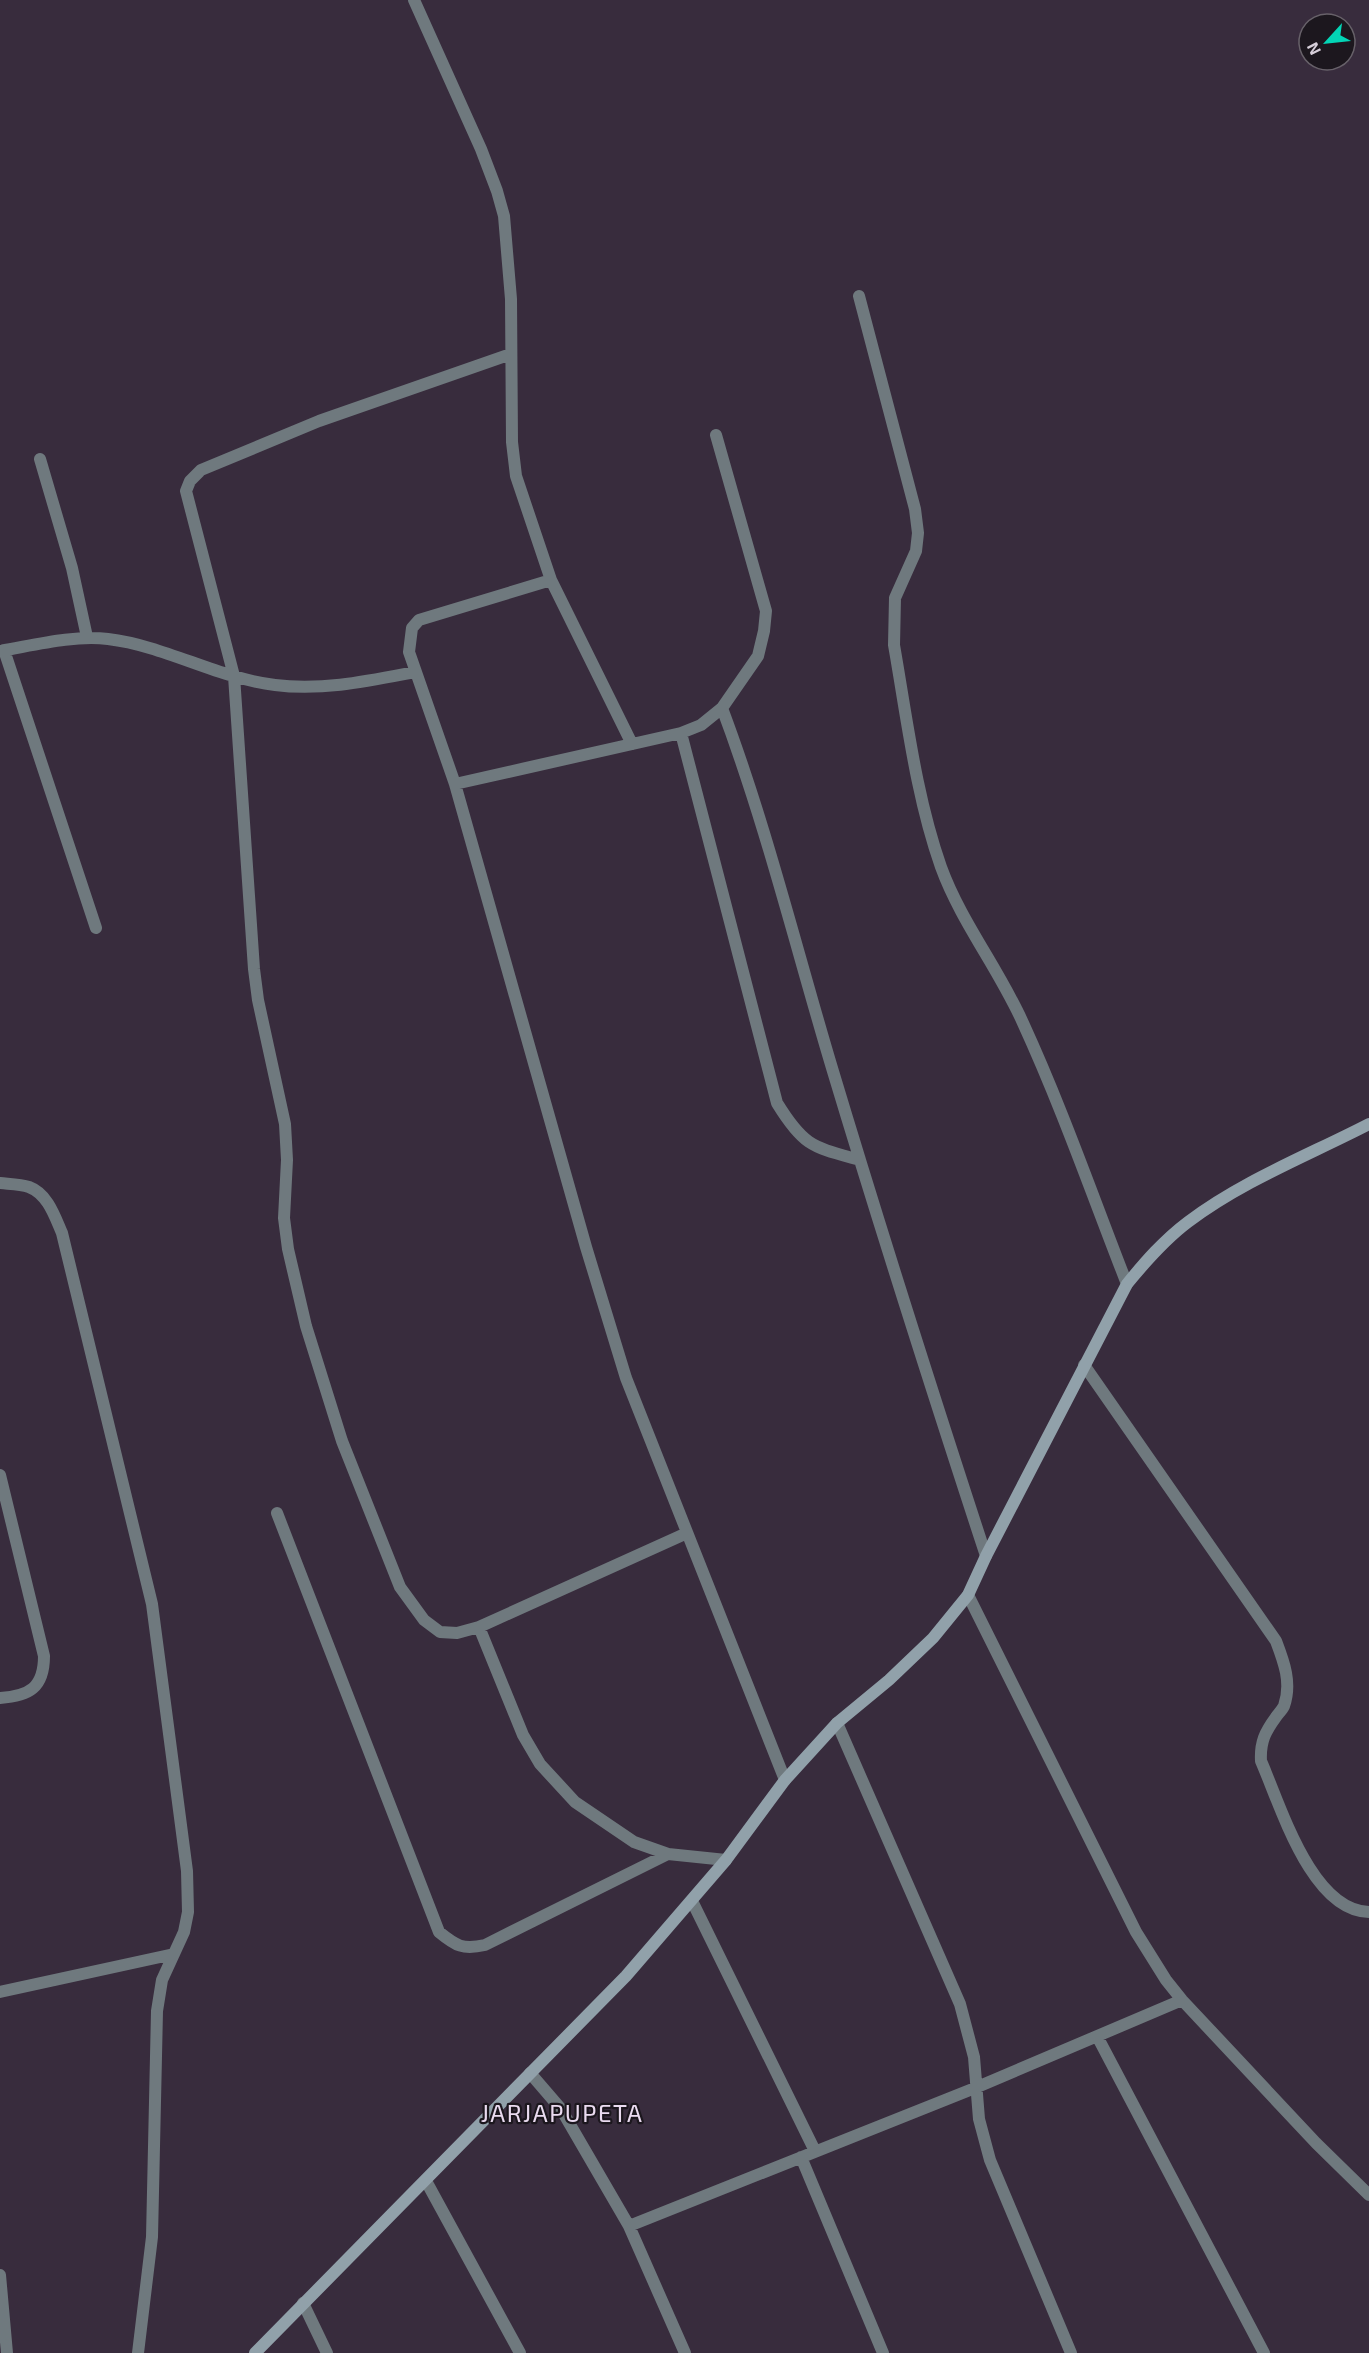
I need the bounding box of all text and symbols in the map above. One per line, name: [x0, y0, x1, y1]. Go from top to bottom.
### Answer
north arrow: [1297, 12, 1357, 72]
text: N: [1302, 40, 1324, 59]
district label: JARJAPUPETA: [481, 2098, 643, 2127]

